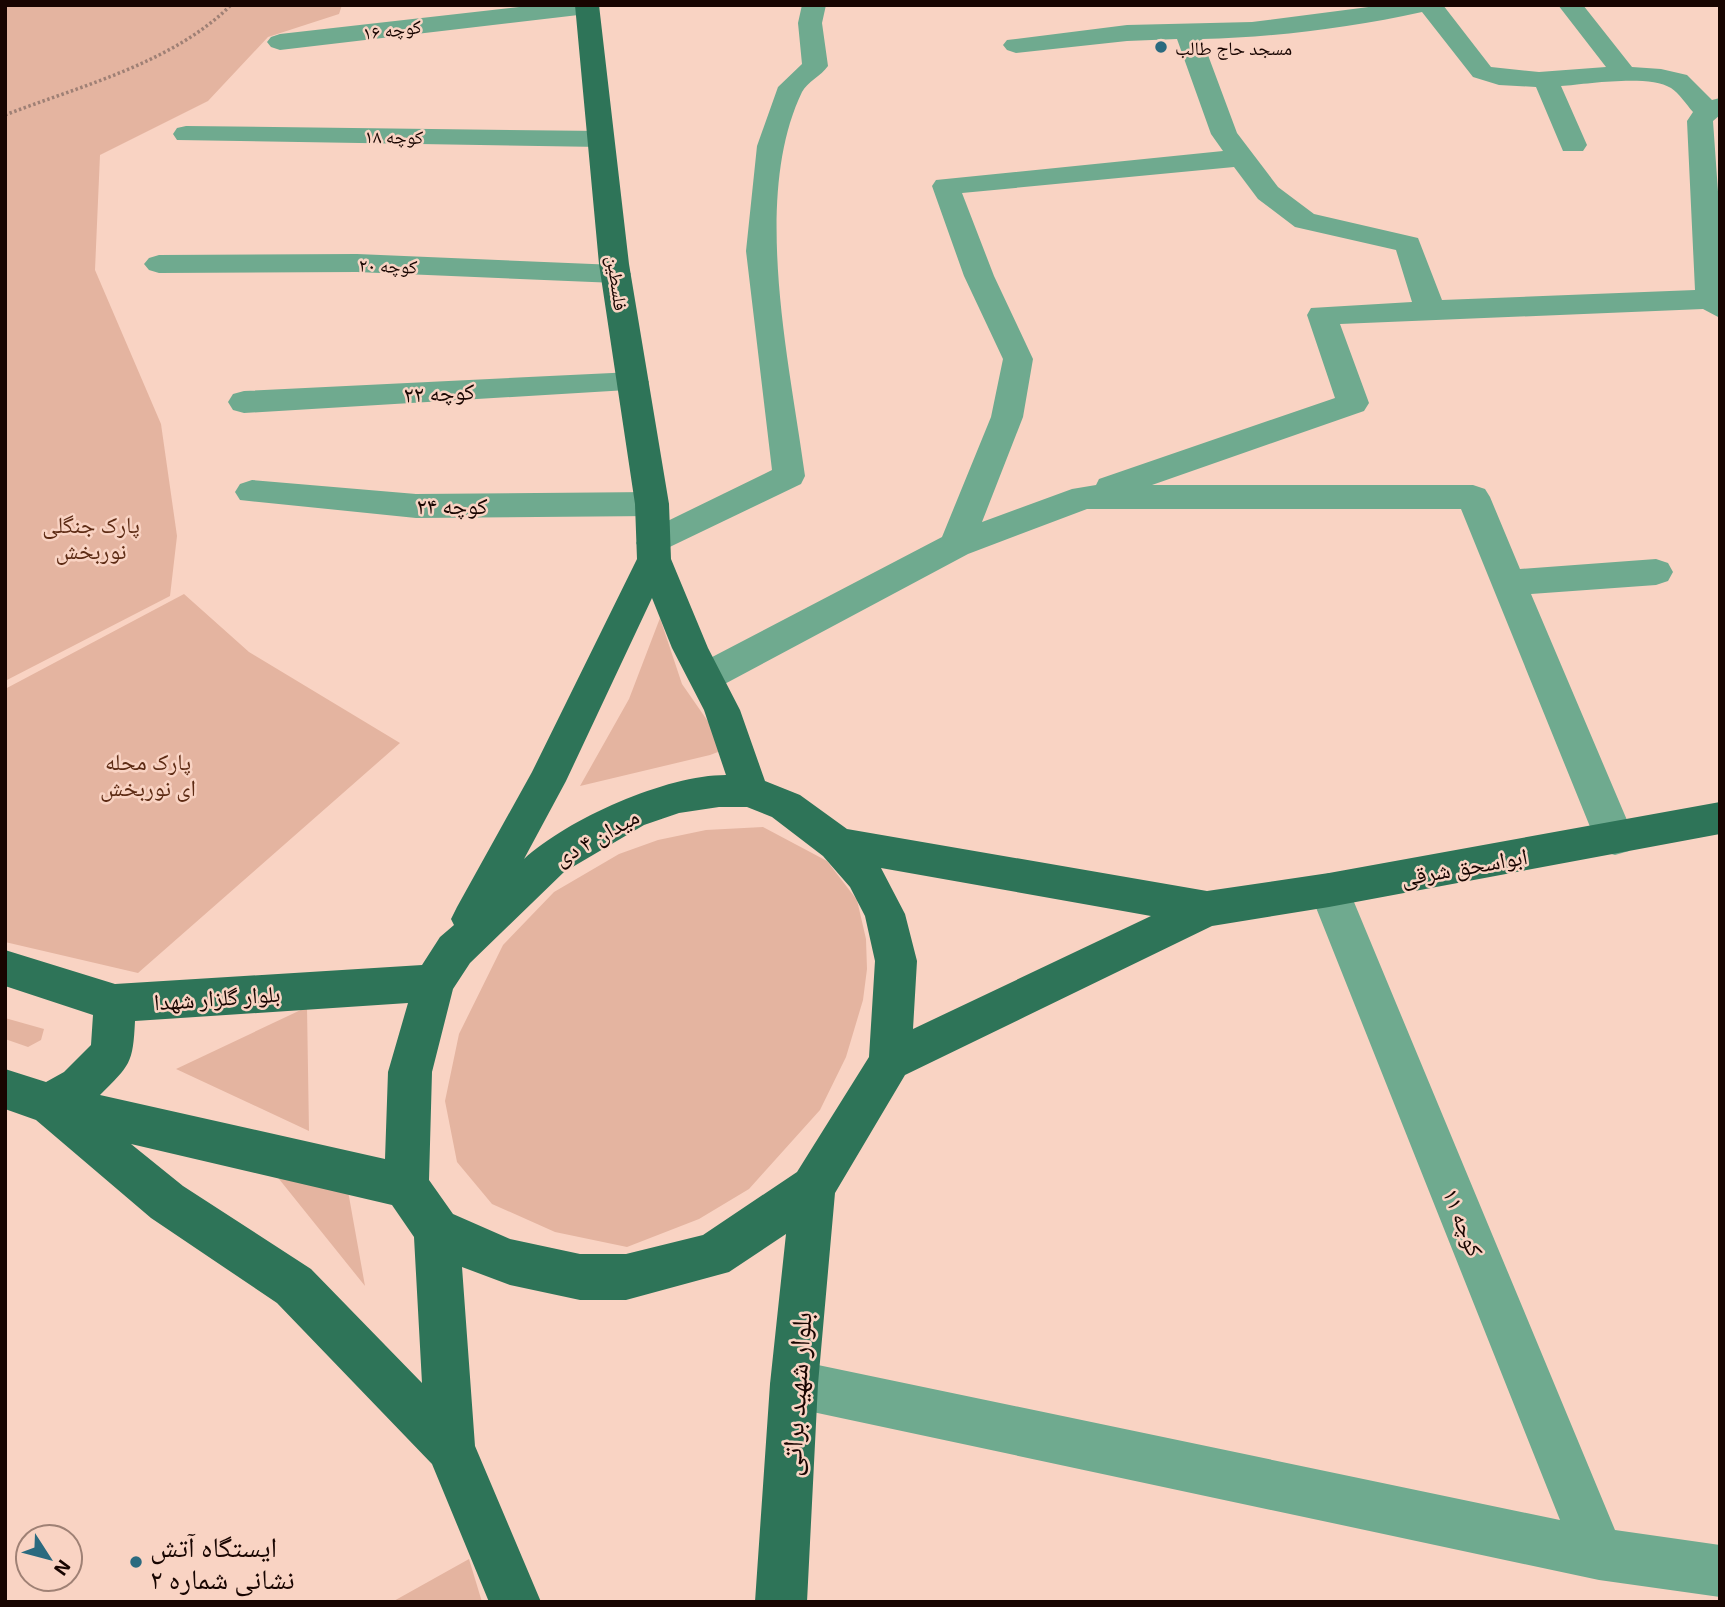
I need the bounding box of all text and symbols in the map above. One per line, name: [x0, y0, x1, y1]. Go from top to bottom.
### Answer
street label: کوچه ۱۶: [361, 14, 423, 45]
place label: مسجد حاج طالب: [1175, 36, 1292, 60]
marker: مسجد حاج طالب: [1153, 39, 1169, 55]
street label: کوچه ۱۸: [364, 124, 424, 149]
street label: کوچه ۲۰: [358, 252, 418, 279]
street label: فلسطین: [602, 254, 633, 312]
street label: کوچه ۲۲: [403, 376, 476, 408]
street label: کوچه ۲۴: [416, 491, 488, 520]
park label: پارک جنگلی نوربخش: [42, 510, 140, 565]
park label: پارک محله ای نوربخش: [100, 747, 196, 802]
street label: میدان ۴ دی: [549, 801, 644, 872]
street label: ابواسحق شرقی: [1398, 841, 1530, 892]
street label: بلوار گلزار شهدا: [153, 979, 281, 1016]
street label: کوچه ۱۱: [1437, 1184, 1490, 1261]
street label: بلوار شهید براتی: [772, 1311, 820, 1477]
north arrow: [14, 1523, 84, 1593]
place label: ایستگاه آتش نشانی شماره ۲: [150, 1529, 295, 1597]
marker: ایستگاه آتش نشانی شماره ۲: [128, 1554, 144, 1570]
text: N: [50, 1556, 76, 1581]

